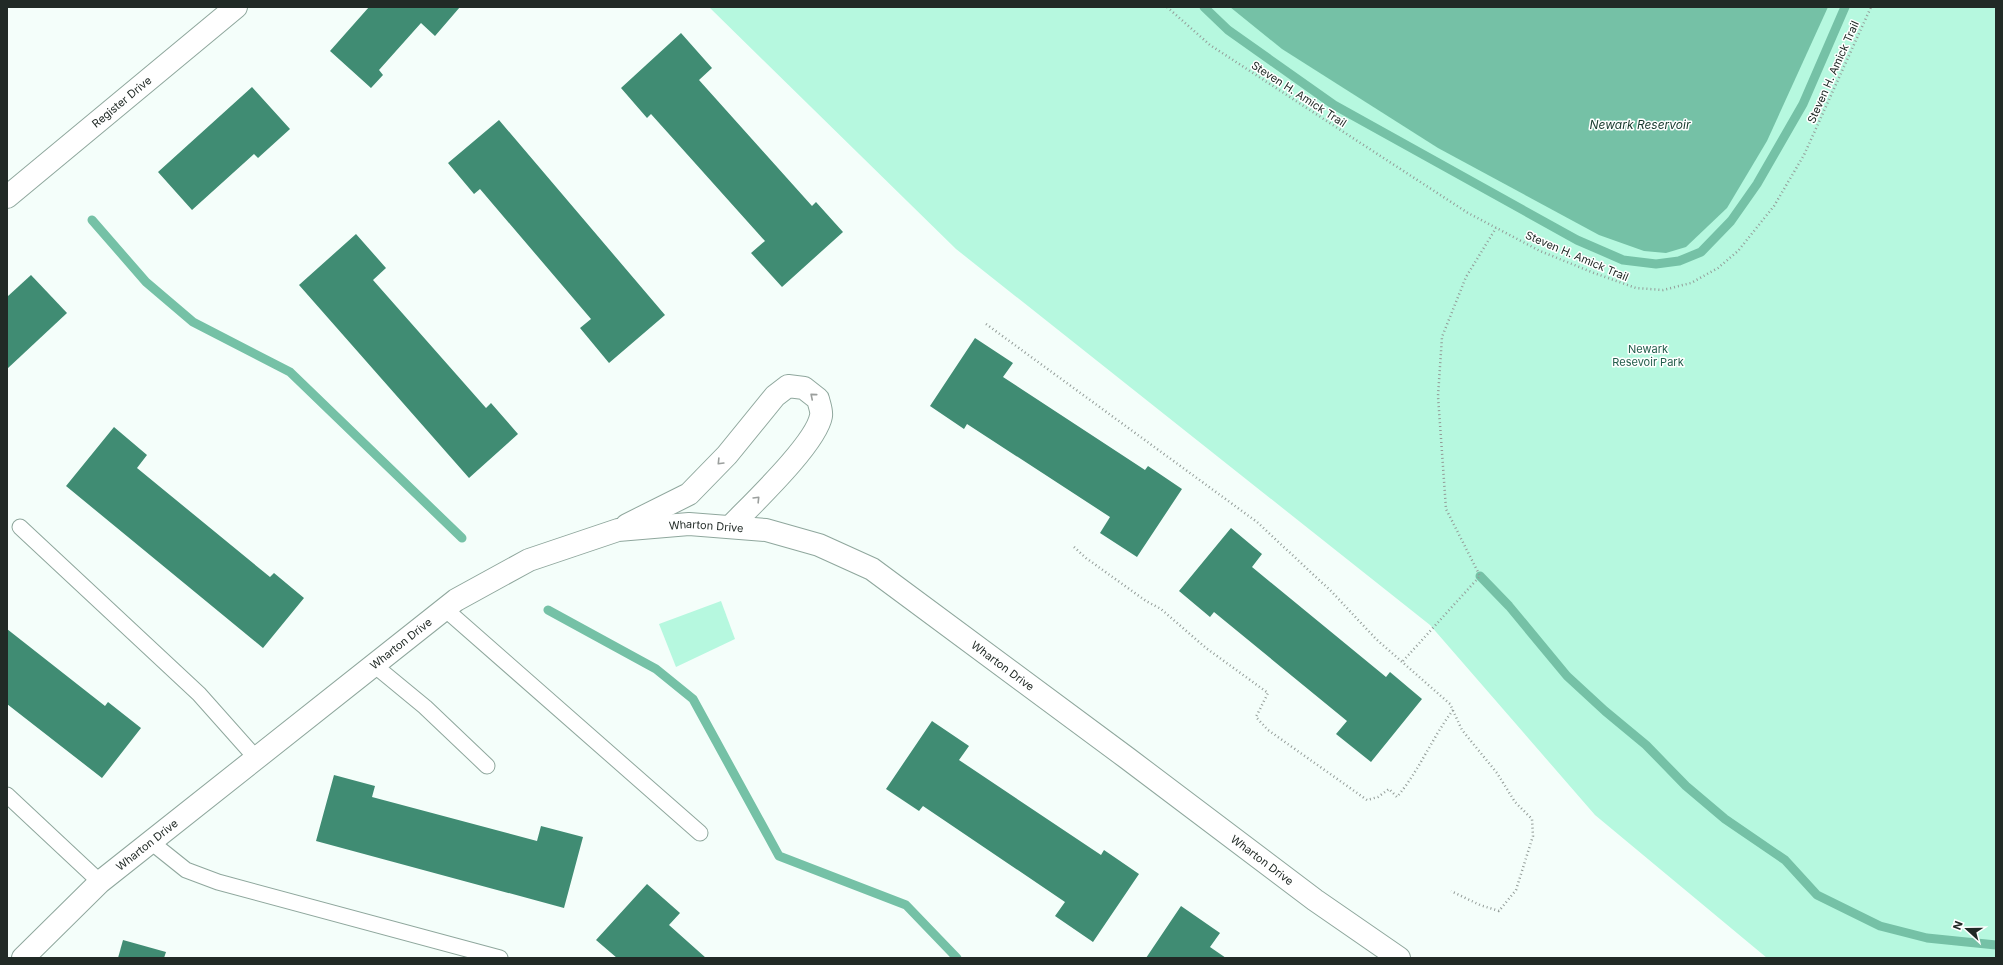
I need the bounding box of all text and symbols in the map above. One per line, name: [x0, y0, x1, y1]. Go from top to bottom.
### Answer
street label: Steven H. Amick Trail: [1804, 19, 1862, 125]
street label: Steven H. Amick Trail: [1249, 58, 1349, 130]
street label: Register Drive: [89, 73, 154, 131]
water label: Newark Reservoir: [1590, 117, 1691, 132]
street label: Steven H. Amick Trail: [1523, 228, 1631, 284]
park label: Newark Resevoir Park: [1612, 342, 1684, 369]
one-way arrow: [810, 393, 818, 400]
one-way arrow: [717, 457, 725, 465]
one-way arrow: [752, 496, 760, 504]
street label: Wharton Drive: [668, 517, 744, 535]
street label: Wharton Drive: [367, 615, 435, 672]
street label: Wharton Drive: [968, 638, 1037, 694]
street label: Wharton Drive: [113, 816, 181, 874]
street label: Wharton Drive: [1228, 832, 1296, 888]
north arrow: [1947, 909, 1987, 949]
text: N: [1950, 919, 1966, 932]

